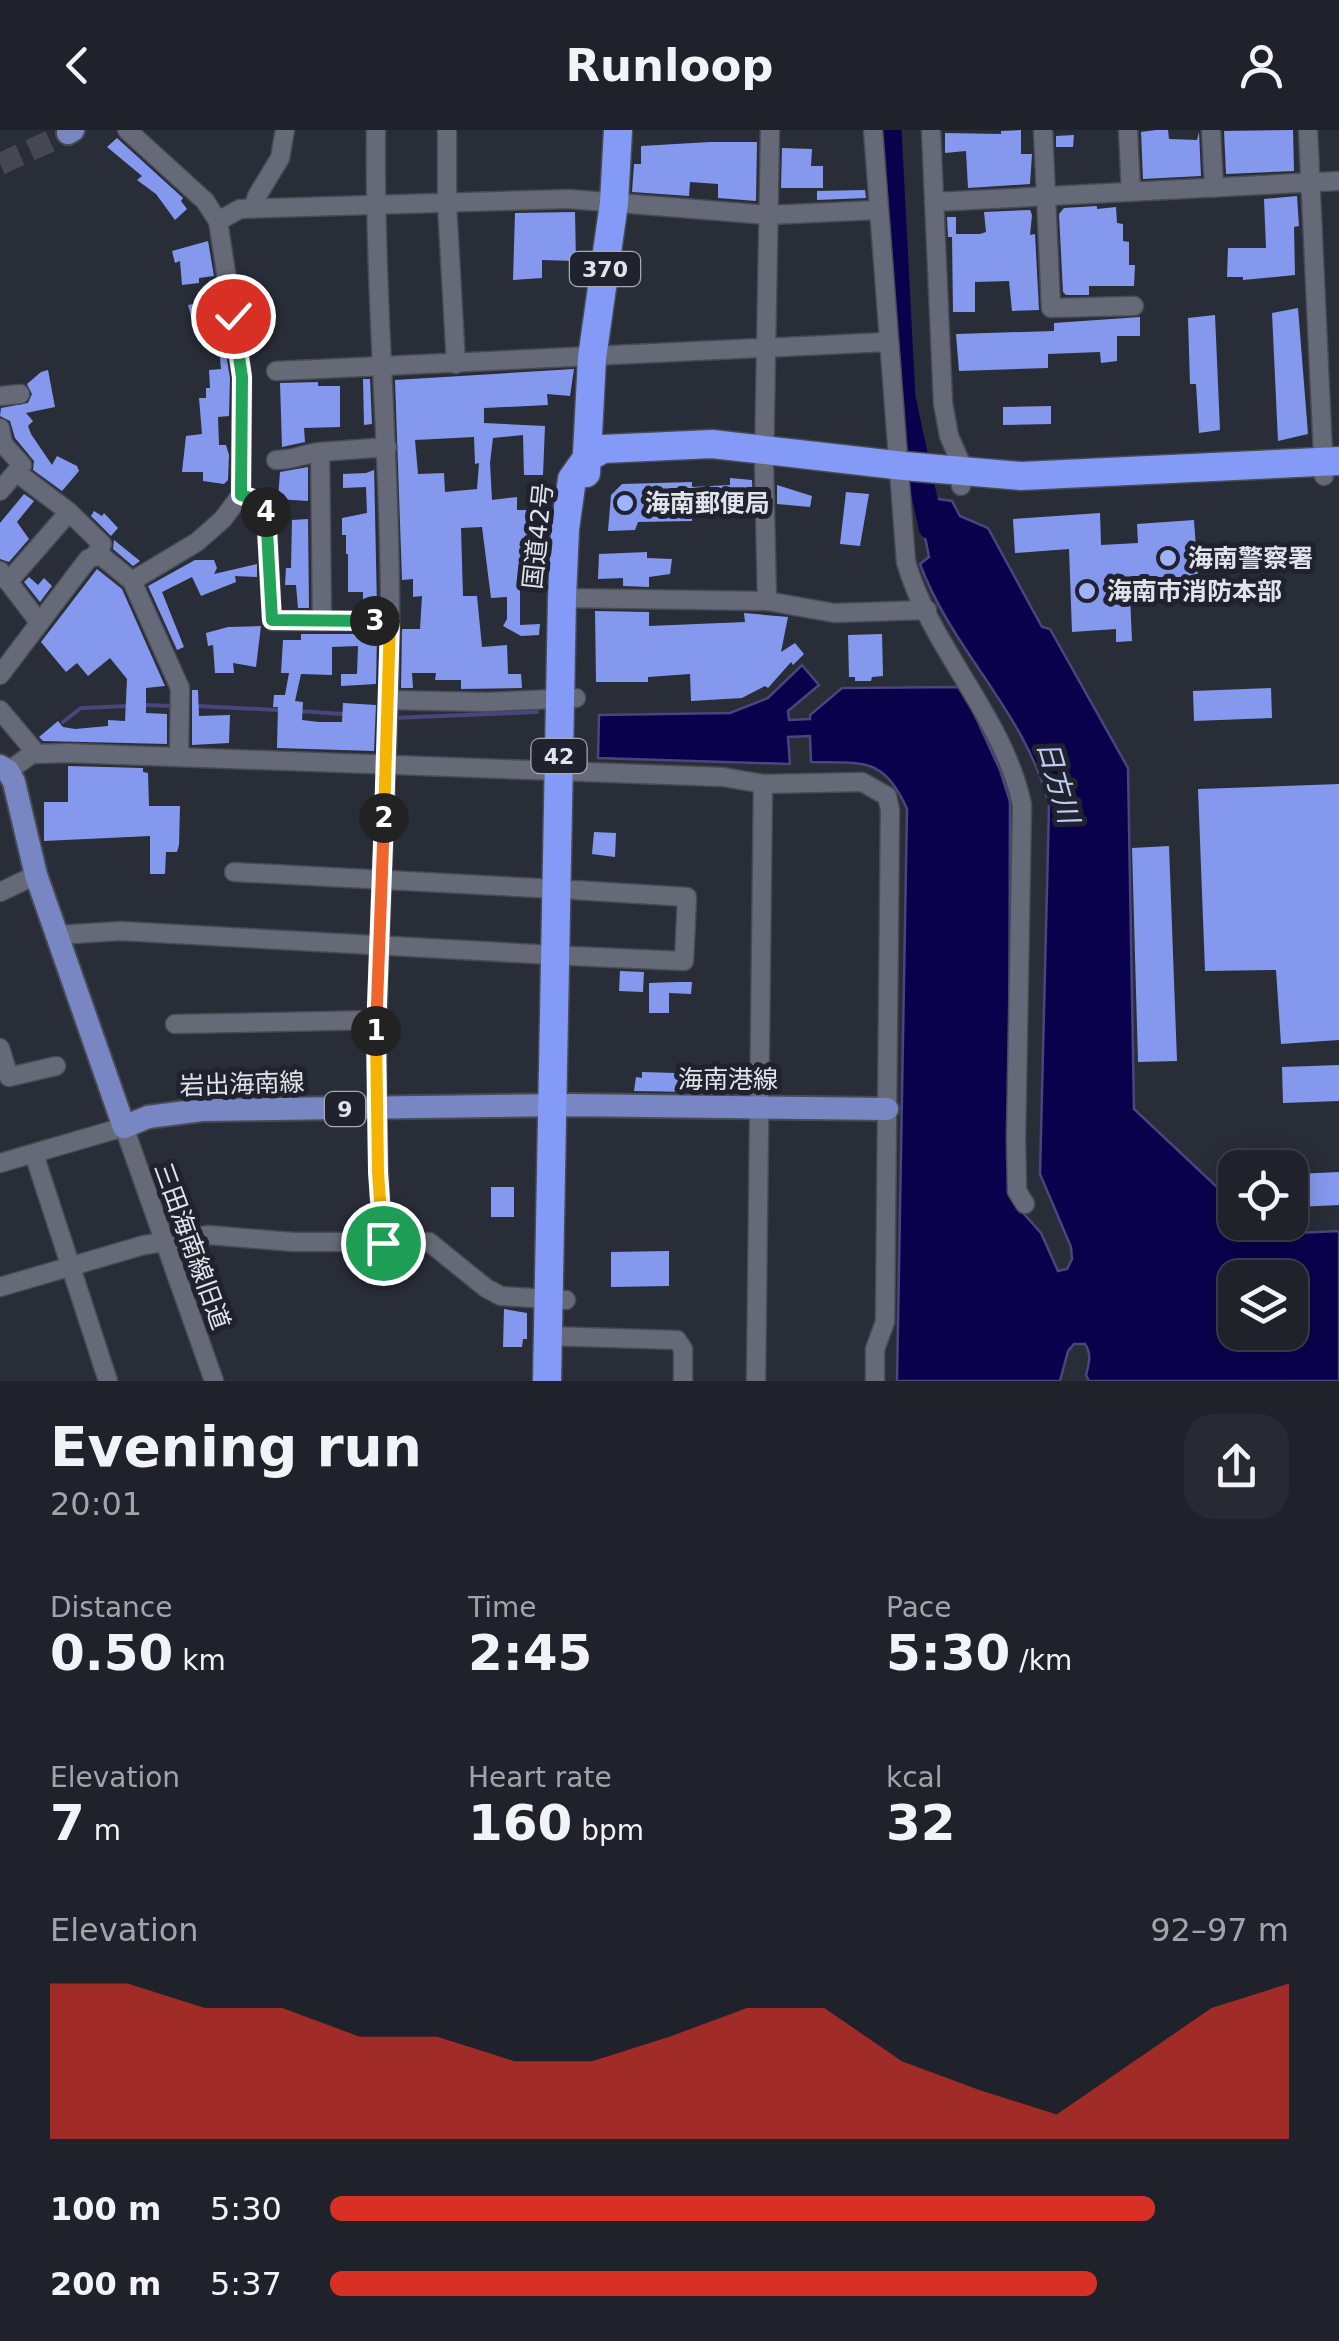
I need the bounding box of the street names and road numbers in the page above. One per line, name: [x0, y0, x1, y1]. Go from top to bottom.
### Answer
road number: 370: [570, 252, 640, 286]
street label: 国道42号: [518, 481, 558, 591]
road number: 42: [532, 739, 586, 773]
street label: 海南港線: [678, 1065, 778, 1094]
street label: 岩出海南線: [179, 1067, 305, 1101]
road number: 9: [325, 1092, 365, 1126]
street label: 三田海南線旧道: [148, 1159, 236, 1333]

